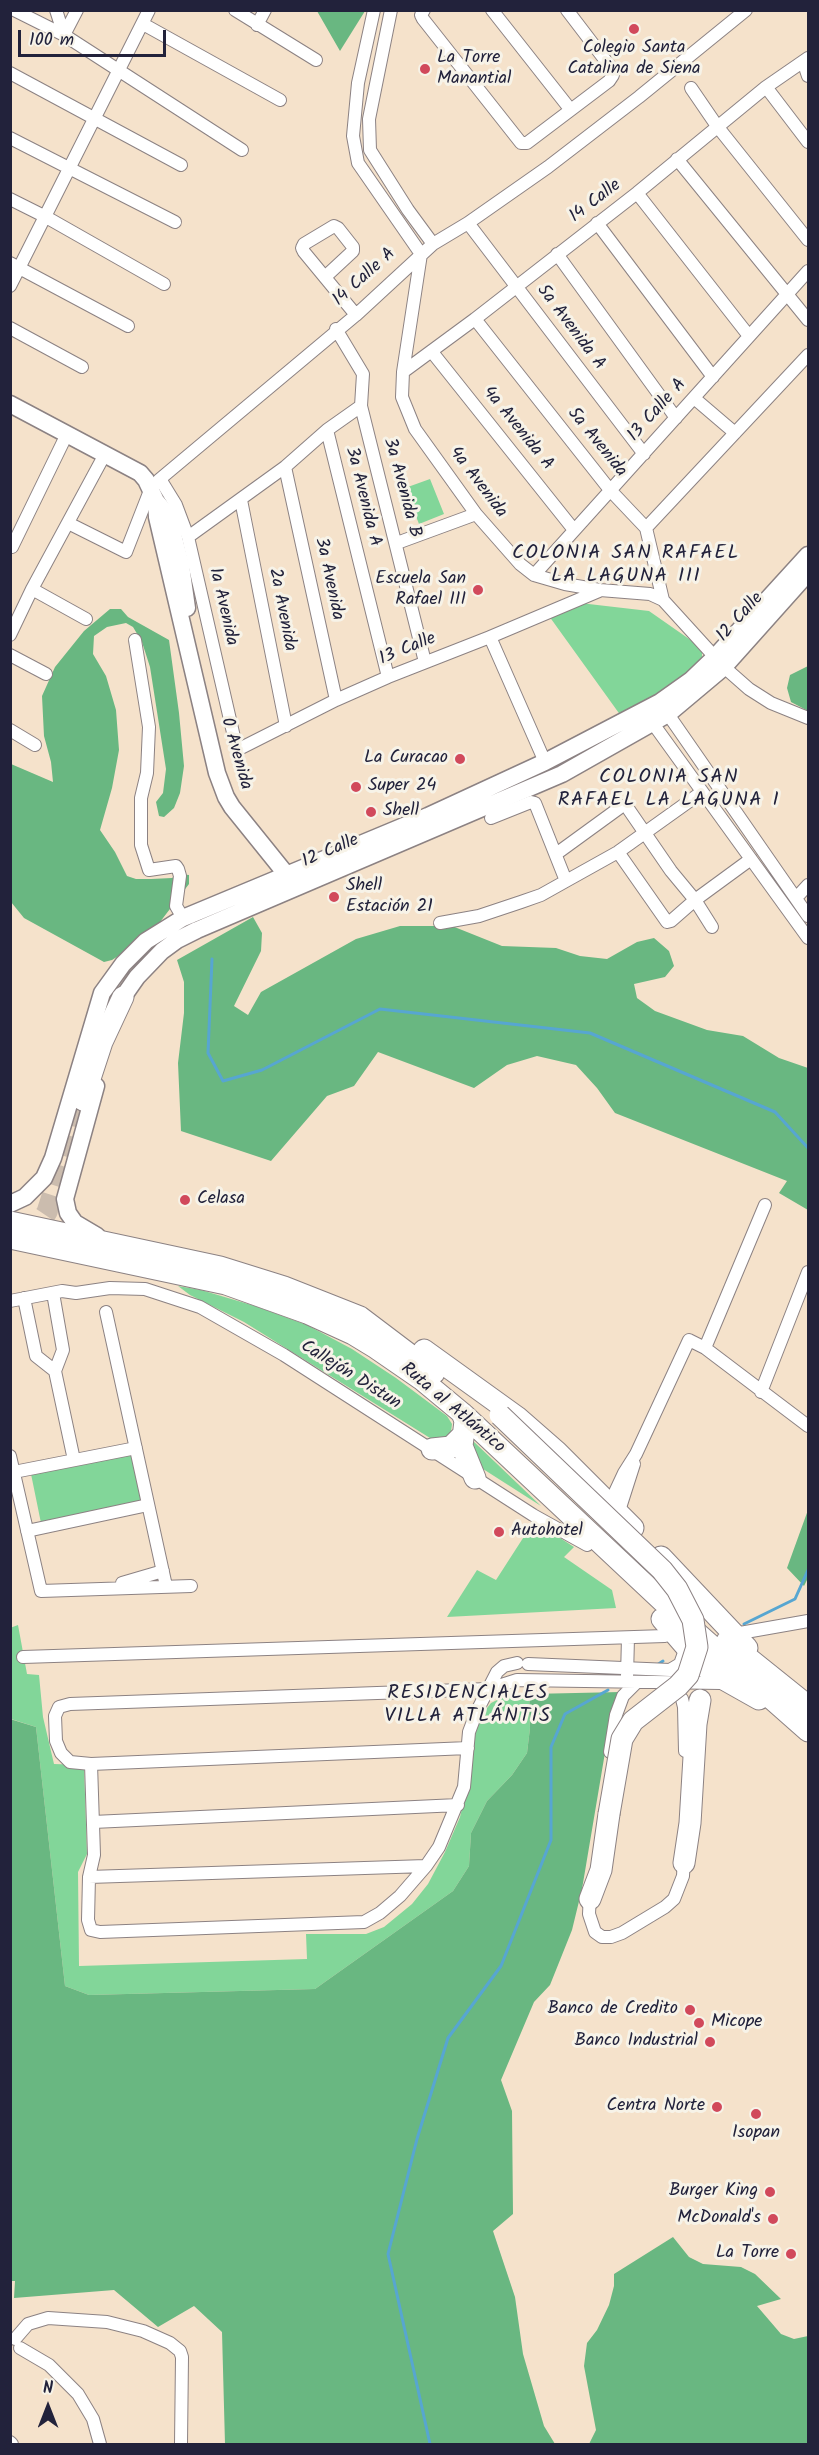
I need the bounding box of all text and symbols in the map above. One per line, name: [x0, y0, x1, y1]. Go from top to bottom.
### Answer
scale bar: [21, 18, 170, 56]
marker: Colegio Santa Catalina de Siena: [627, 22, 641, 36]
text: 100 m: [29, 26, 74, 55]
place label: Colegio Santa Catalina de Siena: [568, 38, 700, 80]
place label: La Torre Manantial: [437, 48, 511, 90]
marker: La Torre Manantial: [418, 62, 432, 76]
street label: 14 Calle: [566, 176, 626, 228]
street label: 14 Calle A: [329, 244, 401, 312]
street label: 5a Avenida A: [531, 281, 609, 375]
street label: 13 Calle A: [624, 375, 692, 447]
street label: 4a Avenida A: [477, 383, 557, 475]
street label: 5a Avenida: [561, 404, 631, 482]
street label: 3a Avenida B: [377, 436, 425, 540]
street label: 4a Avenida: [443, 443, 511, 523]
street label: 3a Avenida A: [339, 445, 385, 549]
street label: 3a Avenida: [309, 536, 347, 622]
district label: COLONIA SAN RAFAEL LA LAGUNA III: [512, 543, 740, 590]
street label: 1a Avenida: [203, 566, 241, 648]
street label: 2a Avenida: [262, 567, 300, 653]
place label: Escuela San Rafael III: [375, 569, 466, 612]
marker: Escuela San Rafael III: [471, 583, 485, 597]
street label: 12 Calle: [713, 589, 769, 647]
street label: 13 Calle: [376, 629, 440, 671]
street label: 0 Avenida: [214, 715, 256, 793]
place label: La Curacao: [364, 748, 448, 770]
marker: La Curacao: [453, 752, 467, 766]
district label: COLONIA SAN RAFAEL LA LAGUNA I: [558, 767, 780, 814]
place label: Super 24: [368, 776, 436, 798]
marker: Super 24: [349, 780, 363, 794]
place label: Shell: [383, 801, 419, 823]
marker: Shell: [364, 805, 378, 819]
street label: 12 Calle: [299, 830, 363, 874]
place label: Shell Estación 21: [346, 876, 433, 918]
marker: Shell Estación 21: [327, 890, 341, 904]
place label: Celasa: [197, 1189, 245, 1211]
marker: Celasa: [178, 1193, 192, 1207]
street label: Callejón Distun: [296, 1337, 404, 1415]
street label: Ruta al Atlántico: [395, 1359, 509, 1459]
place label: Autohotel: [511, 1521, 583, 1543]
marker: Autohotel: [492, 1525, 506, 1539]
district label: RESIDENCIALES VILLA ATLÁNTIS: [385, 1683, 551, 1730]
place label: Banco de Credito: [548, 1999, 678, 2021]
marker: Banco de Credito: [683, 2003, 697, 2017]
place label: Micope: [711, 2012, 762, 2034]
marker: Micope: [692, 2016, 706, 2030]
place label: Banco Industrial: [575, 2031, 698, 2053]
marker: Banco Industrial: [703, 2035, 717, 2049]
place label: Centra Norte: [607, 2096, 705, 2118]
marker: Centra Norte: [710, 2100, 724, 2114]
marker: Isopan: [749, 2107, 763, 2121]
place label: Isopan: [732, 2123, 780, 2145]
place label: Burger King: [669, 2181, 758, 2203]
marker: Burger King: [763, 2185, 777, 2199]
place label: McDonald's: [677, 2208, 761, 2230]
marker: McDonald's: [766, 2212, 780, 2226]
place label: La Torre: [716, 2243, 779, 2265]
marker: La Torre: [784, 2247, 798, 2261]
text: N: [43, 2376, 53, 2401]
north arrow: [18, 2377, 78, 2437]

